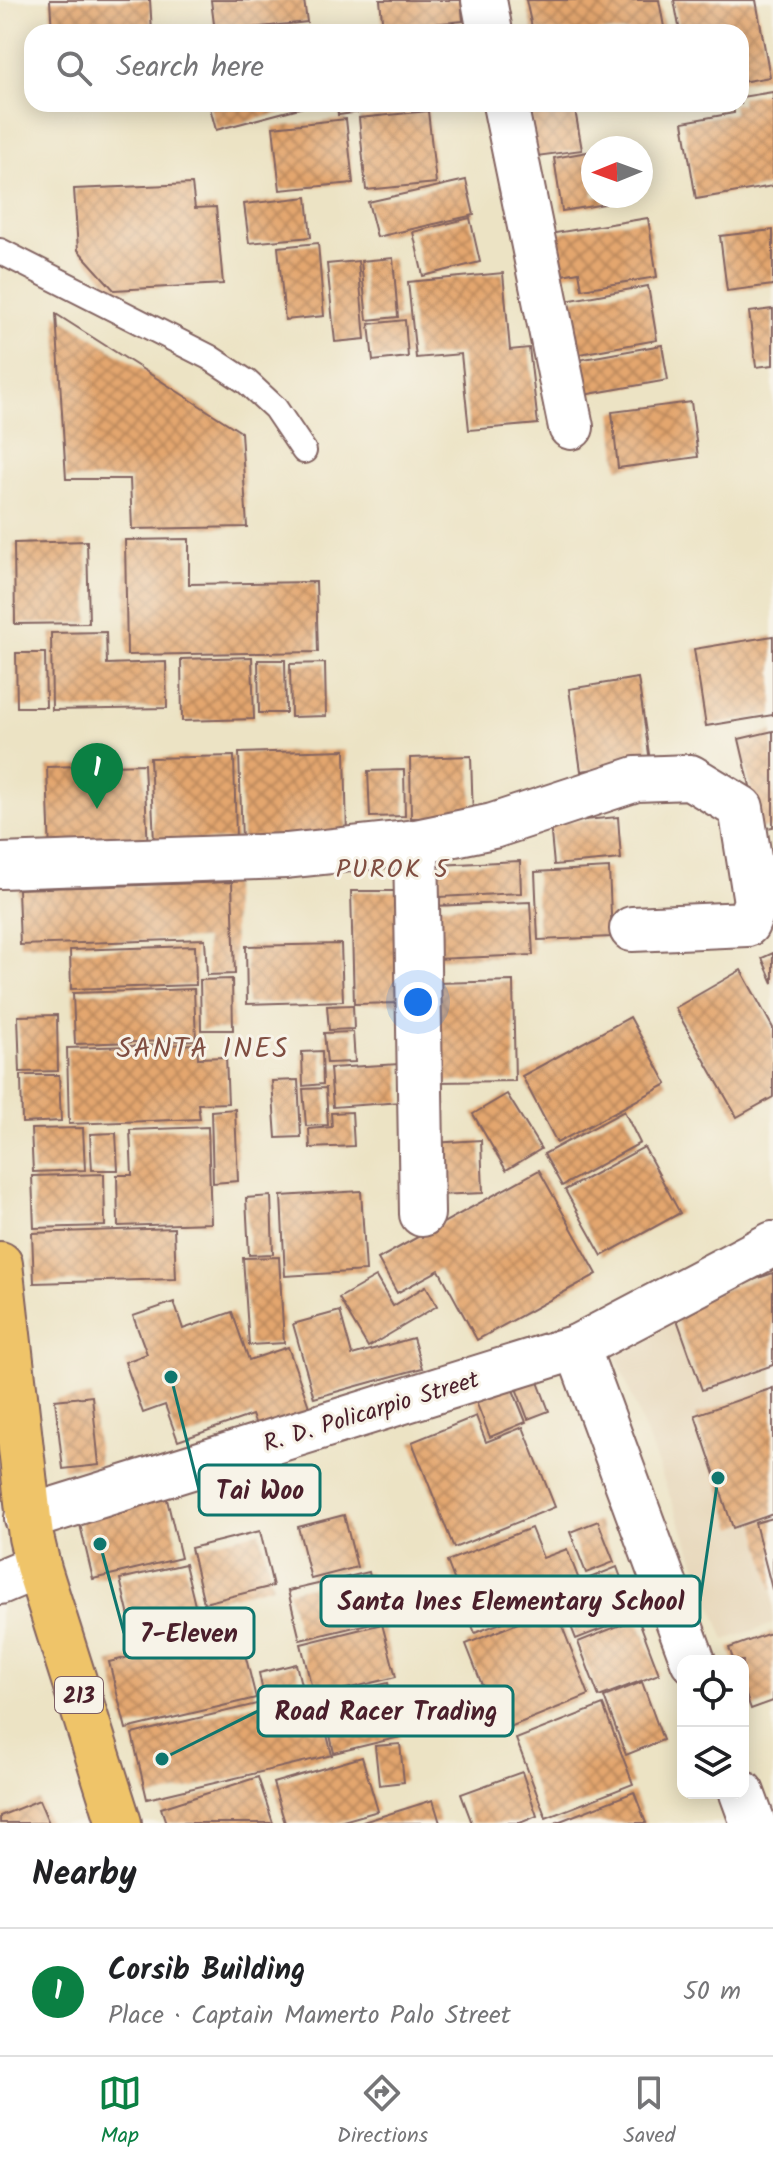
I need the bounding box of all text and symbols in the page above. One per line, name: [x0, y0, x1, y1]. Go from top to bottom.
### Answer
search box: [24, 24, 749, 112]
text: Search here: [116, 44, 264, 92]
icon: search: [52, 46, 96, 90]
north arrow: [581, 136, 653, 208]
pin: 1: [71, 743, 123, 809]
district label: PUROK 5: [336, 849, 450, 891]
your location: [398, 982, 438, 1022]
district label: SANTA INES: [117, 1027, 289, 1072]
street label: R. D. Policarpio Street: [259, 1361, 485, 1464]
callout: Tai Woo: [199, 1465, 320, 1515]
text: Tai Woo: [216, 1471, 304, 1513]
callout: Santa Ines Elementary School: [321, 1576, 700, 1626]
text: Santa Ines Elementary School: [338, 1582, 685, 1624]
callout: 7-Eleven: [124, 1608, 254, 1658]
text: 7-Eleven: [140, 1614, 238, 1656]
map controls: [677, 1655, 749, 1799]
button: locate: [677, 1655, 749, 1727]
road number: 213: [55, 1677, 103, 1713]
callout: Road Racer Trading: [258, 1686, 513, 1736]
text: Road Racer Trading: [275, 1692, 497, 1734]
button: layers: [677, 1727, 749, 1799]
text: Nearby: [32, 1848, 137, 1902]
text: Corsib Building: [108, 1947, 306, 1995]
text: 1: [54, 1971, 62, 2013]
text: 50 m: [683, 1971, 741, 2013]
text: Place · Captain Mamerto Palo Street: [108, 1995, 511, 2037]
tab: Map: [98, 2071, 142, 2154]
tab: Directions: [337, 2071, 428, 2154]
tab: Saved: [623, 2071, 675, 2154]

